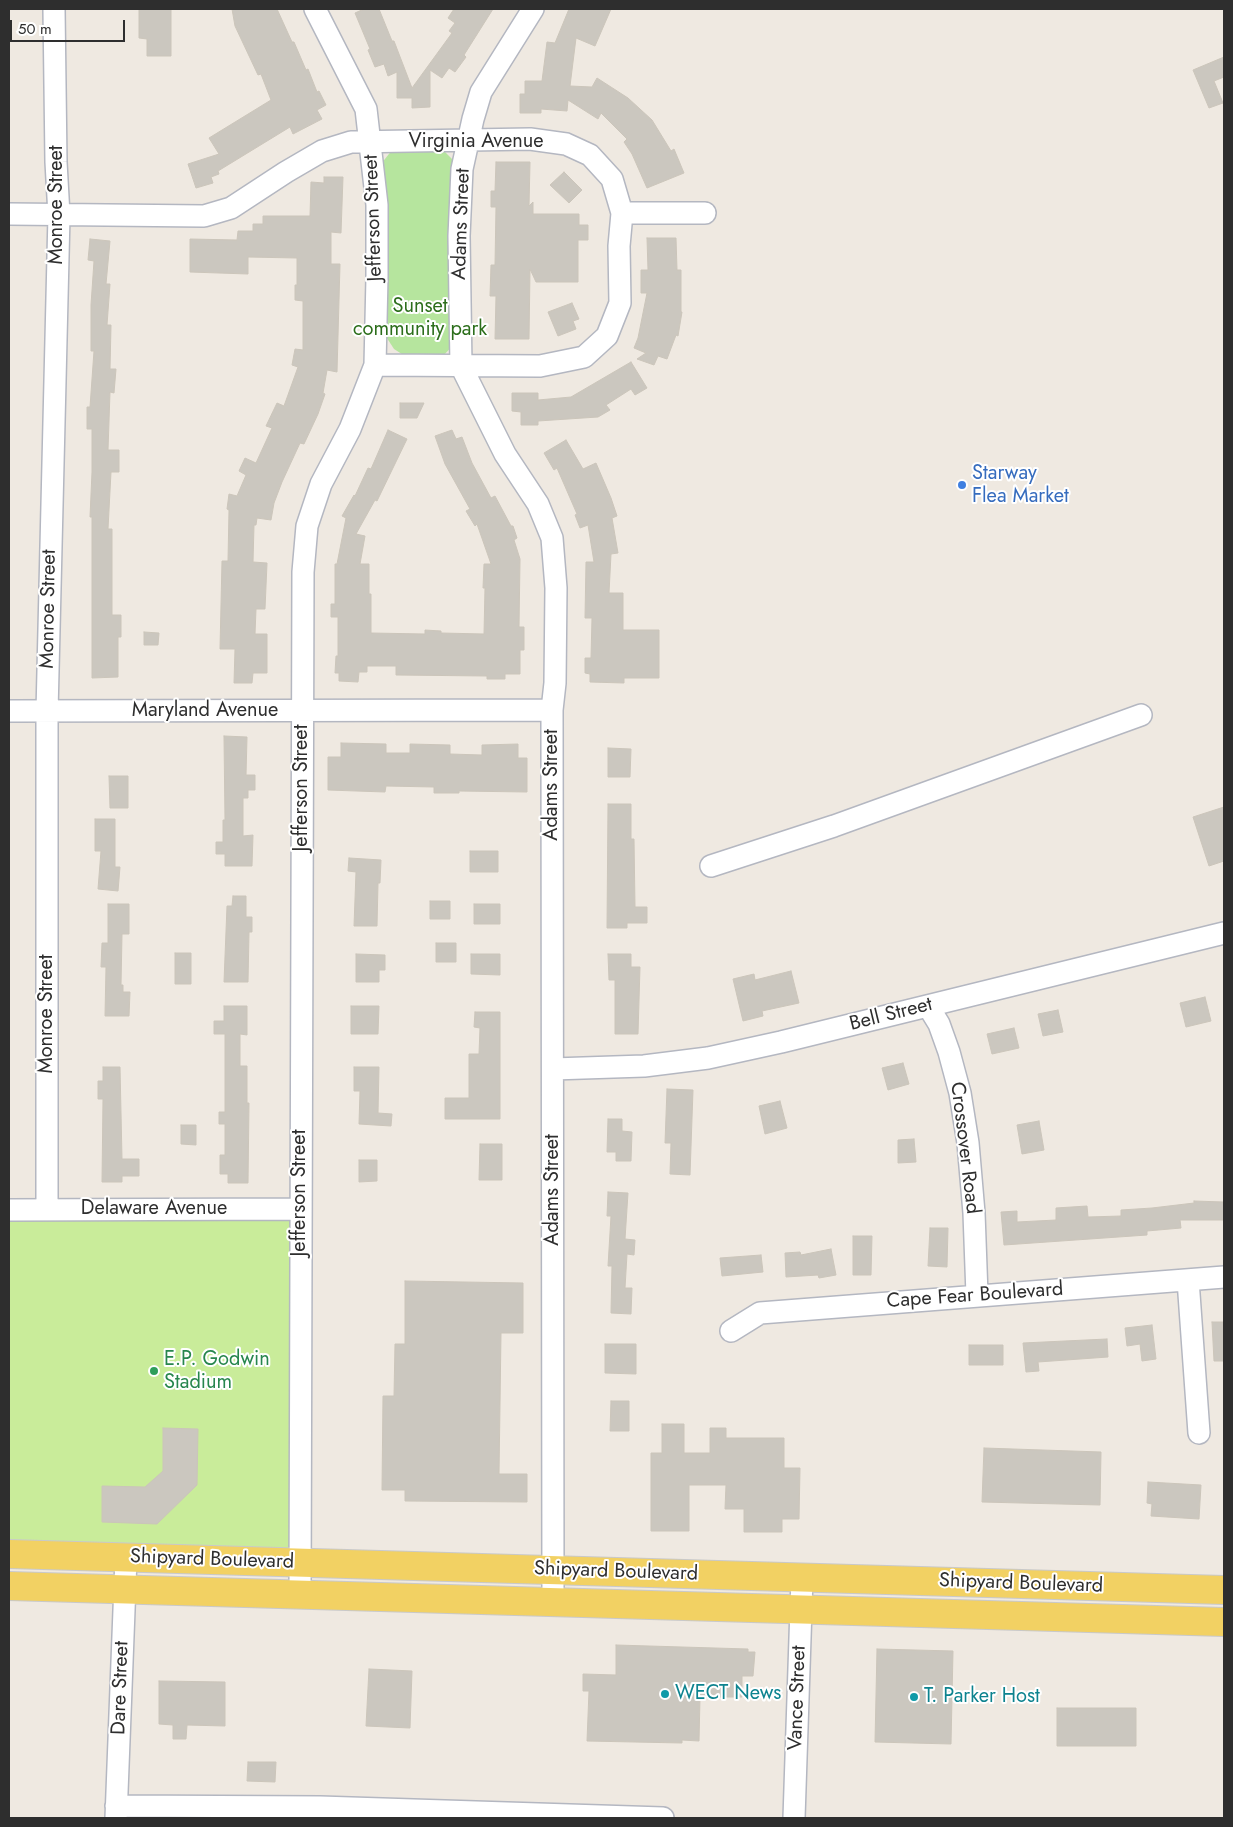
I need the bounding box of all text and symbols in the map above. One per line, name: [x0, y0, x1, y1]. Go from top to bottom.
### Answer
scale bar: [12, 10, 128, 42]
text: 50 m: [18, 18, 52, 40]
street label: Virginia Avenue: [408, 130, 544, 154]
street label: Monroe Street: [45, 145, 69, 265]
street label: Jefferson Street: [360, 154, 388, 282]
street label: Adams Street: [448, 168, 476, 280]
park label: Sunset community park: [353, 295, 487, 342]
place label: Starway Flea Market: [972, 462, 1069, 509]
marker: Starway Flea Market: [956, 479, 968, 491]
street label: Monroe Street: [36, 549, 62, 669]
street label: Maryland Avenue: [132, 699, 278, 723]
street label: Jefferson Street: [290, 725, 314, 851]
street label: Adams Street: [540, 729, 564, 841]
street label: Monroe Street: [35, 954, 59, 1074]
street label: Bell Street: [847, 993, 935, 1037]
street label: Crossover Road: [944, 1081, 984, 1215]
street label: Jefferson Street: [288, 1130, 312, 1256]
street label: Adams Street: [541, 1134, 565, 1246]
street label: Delaware Avenue: [81, 1197, 227, 1221]
street label: Cape Fear Boulevard: [886, 1278, 1064, 1314]
place label: E.P. Godwin Stadium: [164, 1348, 270, 1395]
marker: E.P. Godwin Stadium: [148, 1365, 160, 1377]
street label: Shipyard Boulevard: [129, 1545, 295, 1575]
street label: Shipyard Boulevard: [533, 1557, 699, 1587]
street label: Shipyard Boulevard: [938, 1569, 1104, 1599]
street label: Dare Street: [107, 1641, 135, 1735]
street label: Vance Street: [784, 1645, 812, 1751]
place label: WECT News: [675, 1682, 781, 1706]
place label: T. Parker Host: [924, 1685, 1040, 1709]
marker: WECT News: [659, 1688, 671, 1700]
marker: T. Parker Host: [908, 1691, 920, 1703]

